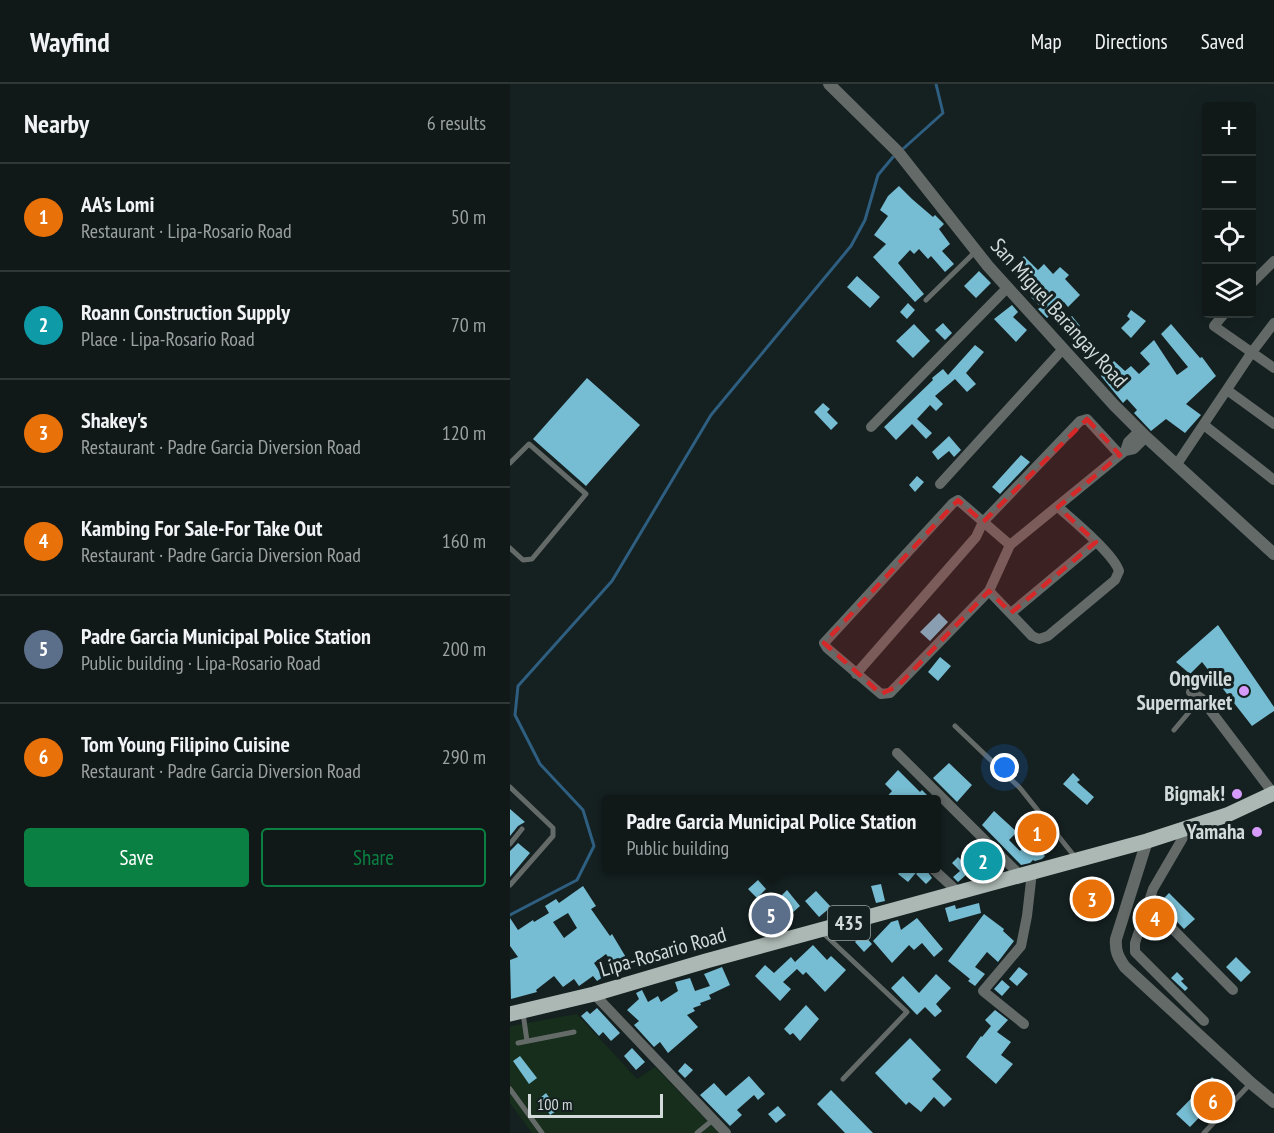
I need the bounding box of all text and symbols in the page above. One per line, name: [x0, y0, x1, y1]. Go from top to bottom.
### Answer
text: Wayfind: [30, 23, 110, 60]
text: Map: [1031, 28, 1062, 55]
text: Directions: [1095, 28, 1168, 55]
text: Saved: [1201, 28, 1244, 55]
map controls: [1202, 102, 1256, 318]
button: +: [1202, 102, 1256, 156]
text: Nearby: [24, 107, 89, 140]
text: 6 results: [427, 110, 486, 136]
button: −: [1202, 156, 1256, 210]
text: AA's Lomi: [81, 190, 154, 218]
text: 1: [39, 204, 48, 230]
text: 50 m: [451, 204, 486, 230]
button: locate: [1202, 210, 1256, 264]
text: Restaurant · Lipa-Rosario Road: [81, 218, 292, 244]
street label: San Miguel Barangay Road: [985, 232, 1134, 393]
button: layers: [1202, 264, 1256, 318]
text: Roann Construction Supply: [81, 298, 290, 326]
text: 2: [39, 312, 48, 338]
text: 70 m: [451, 312, 486, 338]
text: Place · Lipa-Rosario Road: [81, 326, 255, 352]
text: Shakey's: [81, 406, 148, 434]
text: 3: [39, 420, 48, 446]
text: 120 m: [442, 420, 486, 446]
text: Restaurant · Padre Garcia Diversion Road: [81, 434, 361, 460]
text: Kambing For Sale-For Take Out: [81, 514, 322, 542]
text: 4: [39, 528, 48, 554]
text: 160 m: [442, 528, 486, 554]
text: Restaurant · Padre Garcia Diversion Road: [81, 542, 361, 568]
text: Padre Garcia Municipal Police Station: [81, 622, 371, 650]
text: 5: [39, 636, 48, 662]
text: 200 m: [442, 636, 486, 662]
text: Public building · Lipa-Rosario Road: [81, 650, 321, 676]
place label: Ongville Supermarket: [1137, 665, 1232, 716]
marker: Ongville Supermarket: [1237, 684, 1251, 698]
text: Tom Young Filipino Cuisine: [81, 730, 290, 758]
text: 6: [39, 744, 48, 770]
text: 290 m: [442, 744, 486, 770]
your location: [990, 753, 1019, 782]
text: Restaurant · Padre Garcia Diversion Road: [81, 758, 361, 784]
place label: Bigmak!: [1164, 780, 1225, 807]
marker: Bigmak!: [1230, 787, 1244, 801]
popup: [602, 795, 941, 873]
text: Padre Garcia Municipal Police Station: [627, 807, 916, 835]
pin: 1: [1018, 810, 1056, 855]
place label: Yamaha: [1185, 818, 1245, 845]
marker: Yamaha: [1250, 825, 1264, 839]
button: Save: [24, 828, 249, 887]
button: Share: [261, 828, 486, 887]
text: Public building: [627, 835, 729, 861]
pin: 2: [964, 838, 1002, 884]
pin: 3: [1072, 876, 1112, 922]
pin: 5: [752, 892, 790, 938]
pin: 4: [1136, 896, 1174, 940]
road number: 435: [828, 906, 870, 940]
street label: Lipa-Rosario Road: [596, 921, 729, 982]
pin: 6: [1194, 1078, 1232, 1124]
scale bar: [528, 1091, 663, 1118]
text: 100 m: [537, 1094, 572, 1114]

